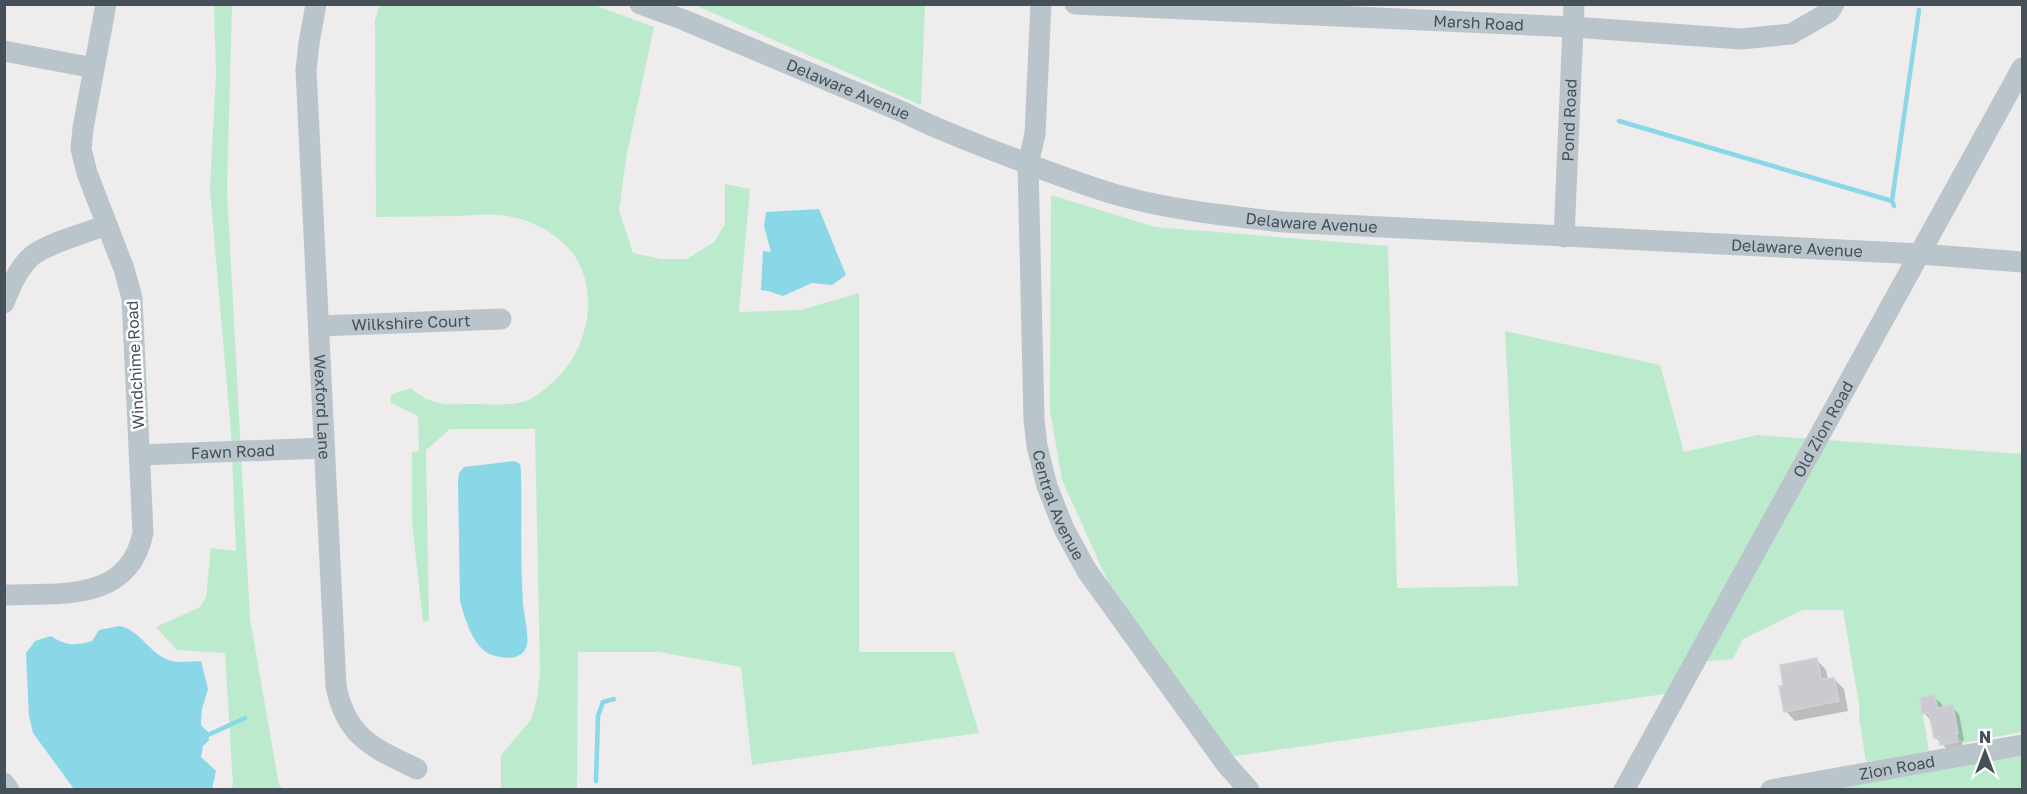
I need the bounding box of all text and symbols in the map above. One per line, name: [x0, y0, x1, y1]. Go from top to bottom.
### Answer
street label: Marsh Road: [1433, 11, 1524, 35]
street label: Delaware Avenue: [783, 54, 913, 124]
street label: Pond Road: [1557, 78, 1581, 162]
street label: Delaware Avenue: [1245, 208, 1378, 237]
street label: Delaware Avenue: [1730, 235, 1863, 261]
street label: Windchime Road: [122, 300, 148, 430]
street label: Wilkshire Court: [351, 310, 471, 335]
street label: Wexford Lane: [310, 354, 335, 460]
street label: Old Zion Road: [1788, 377, 1858, 481]
street label: Fawn Road: [191, 440, 275, 463]
street label: Central Avenue: [1028, 448, 1089, 564]
north arrow: [1955, 722, 2015, 782]
text: N: [1979, 727, 1991, 747]
street label: Zion Road: [1858, 751, 1936, 784]

